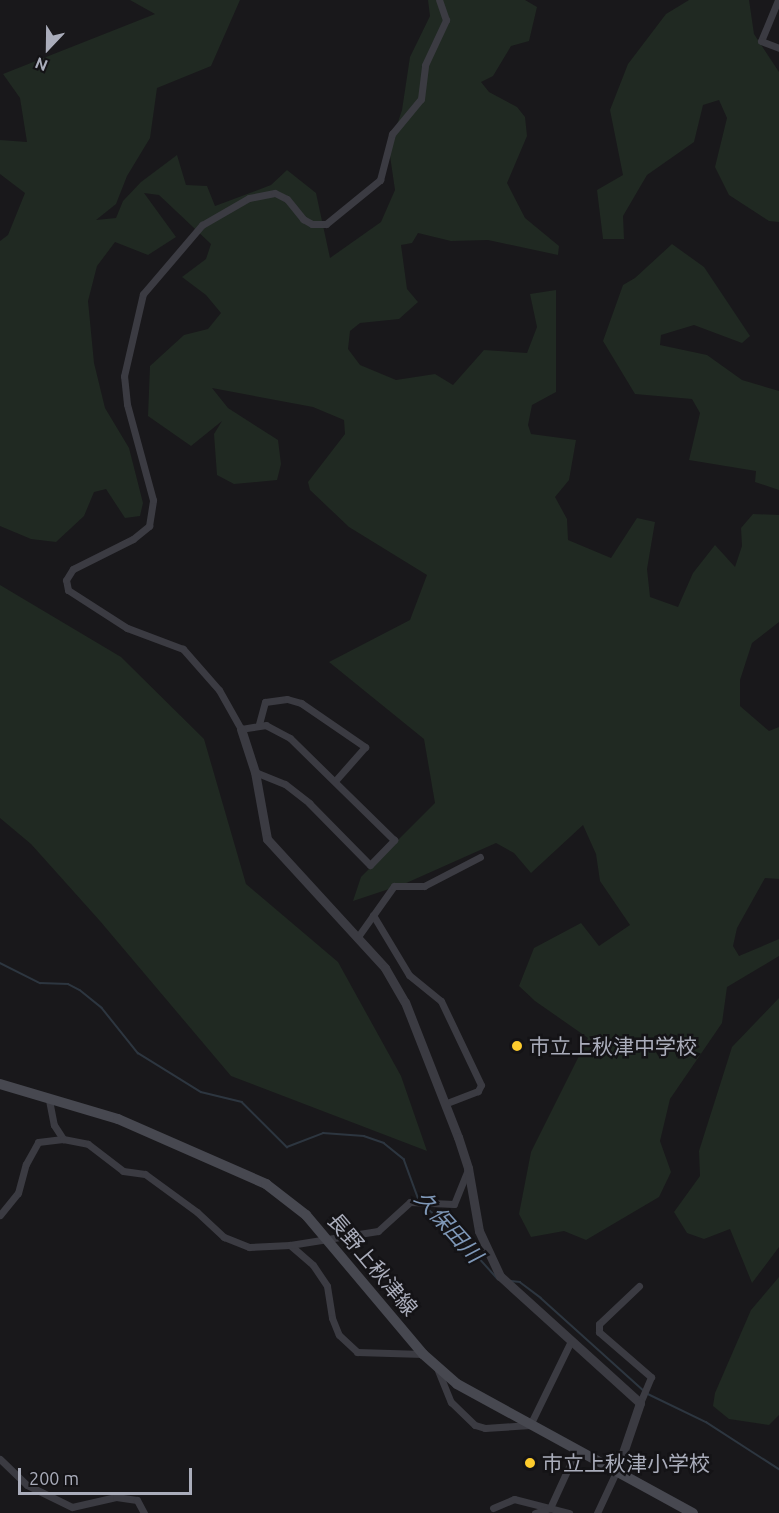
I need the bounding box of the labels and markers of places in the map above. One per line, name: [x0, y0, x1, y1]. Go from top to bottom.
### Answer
place label: 市立上秋津中学校: [529, 1033, 697, 1059]
marker: 市立上秋津中学校: [510, 1039, 524, 1053]
place label: 市立上秋津小学校: [542, 1450, 710, 1476]
marker: 市立上秋津小学校: [523, 1456, 537, 1470]

